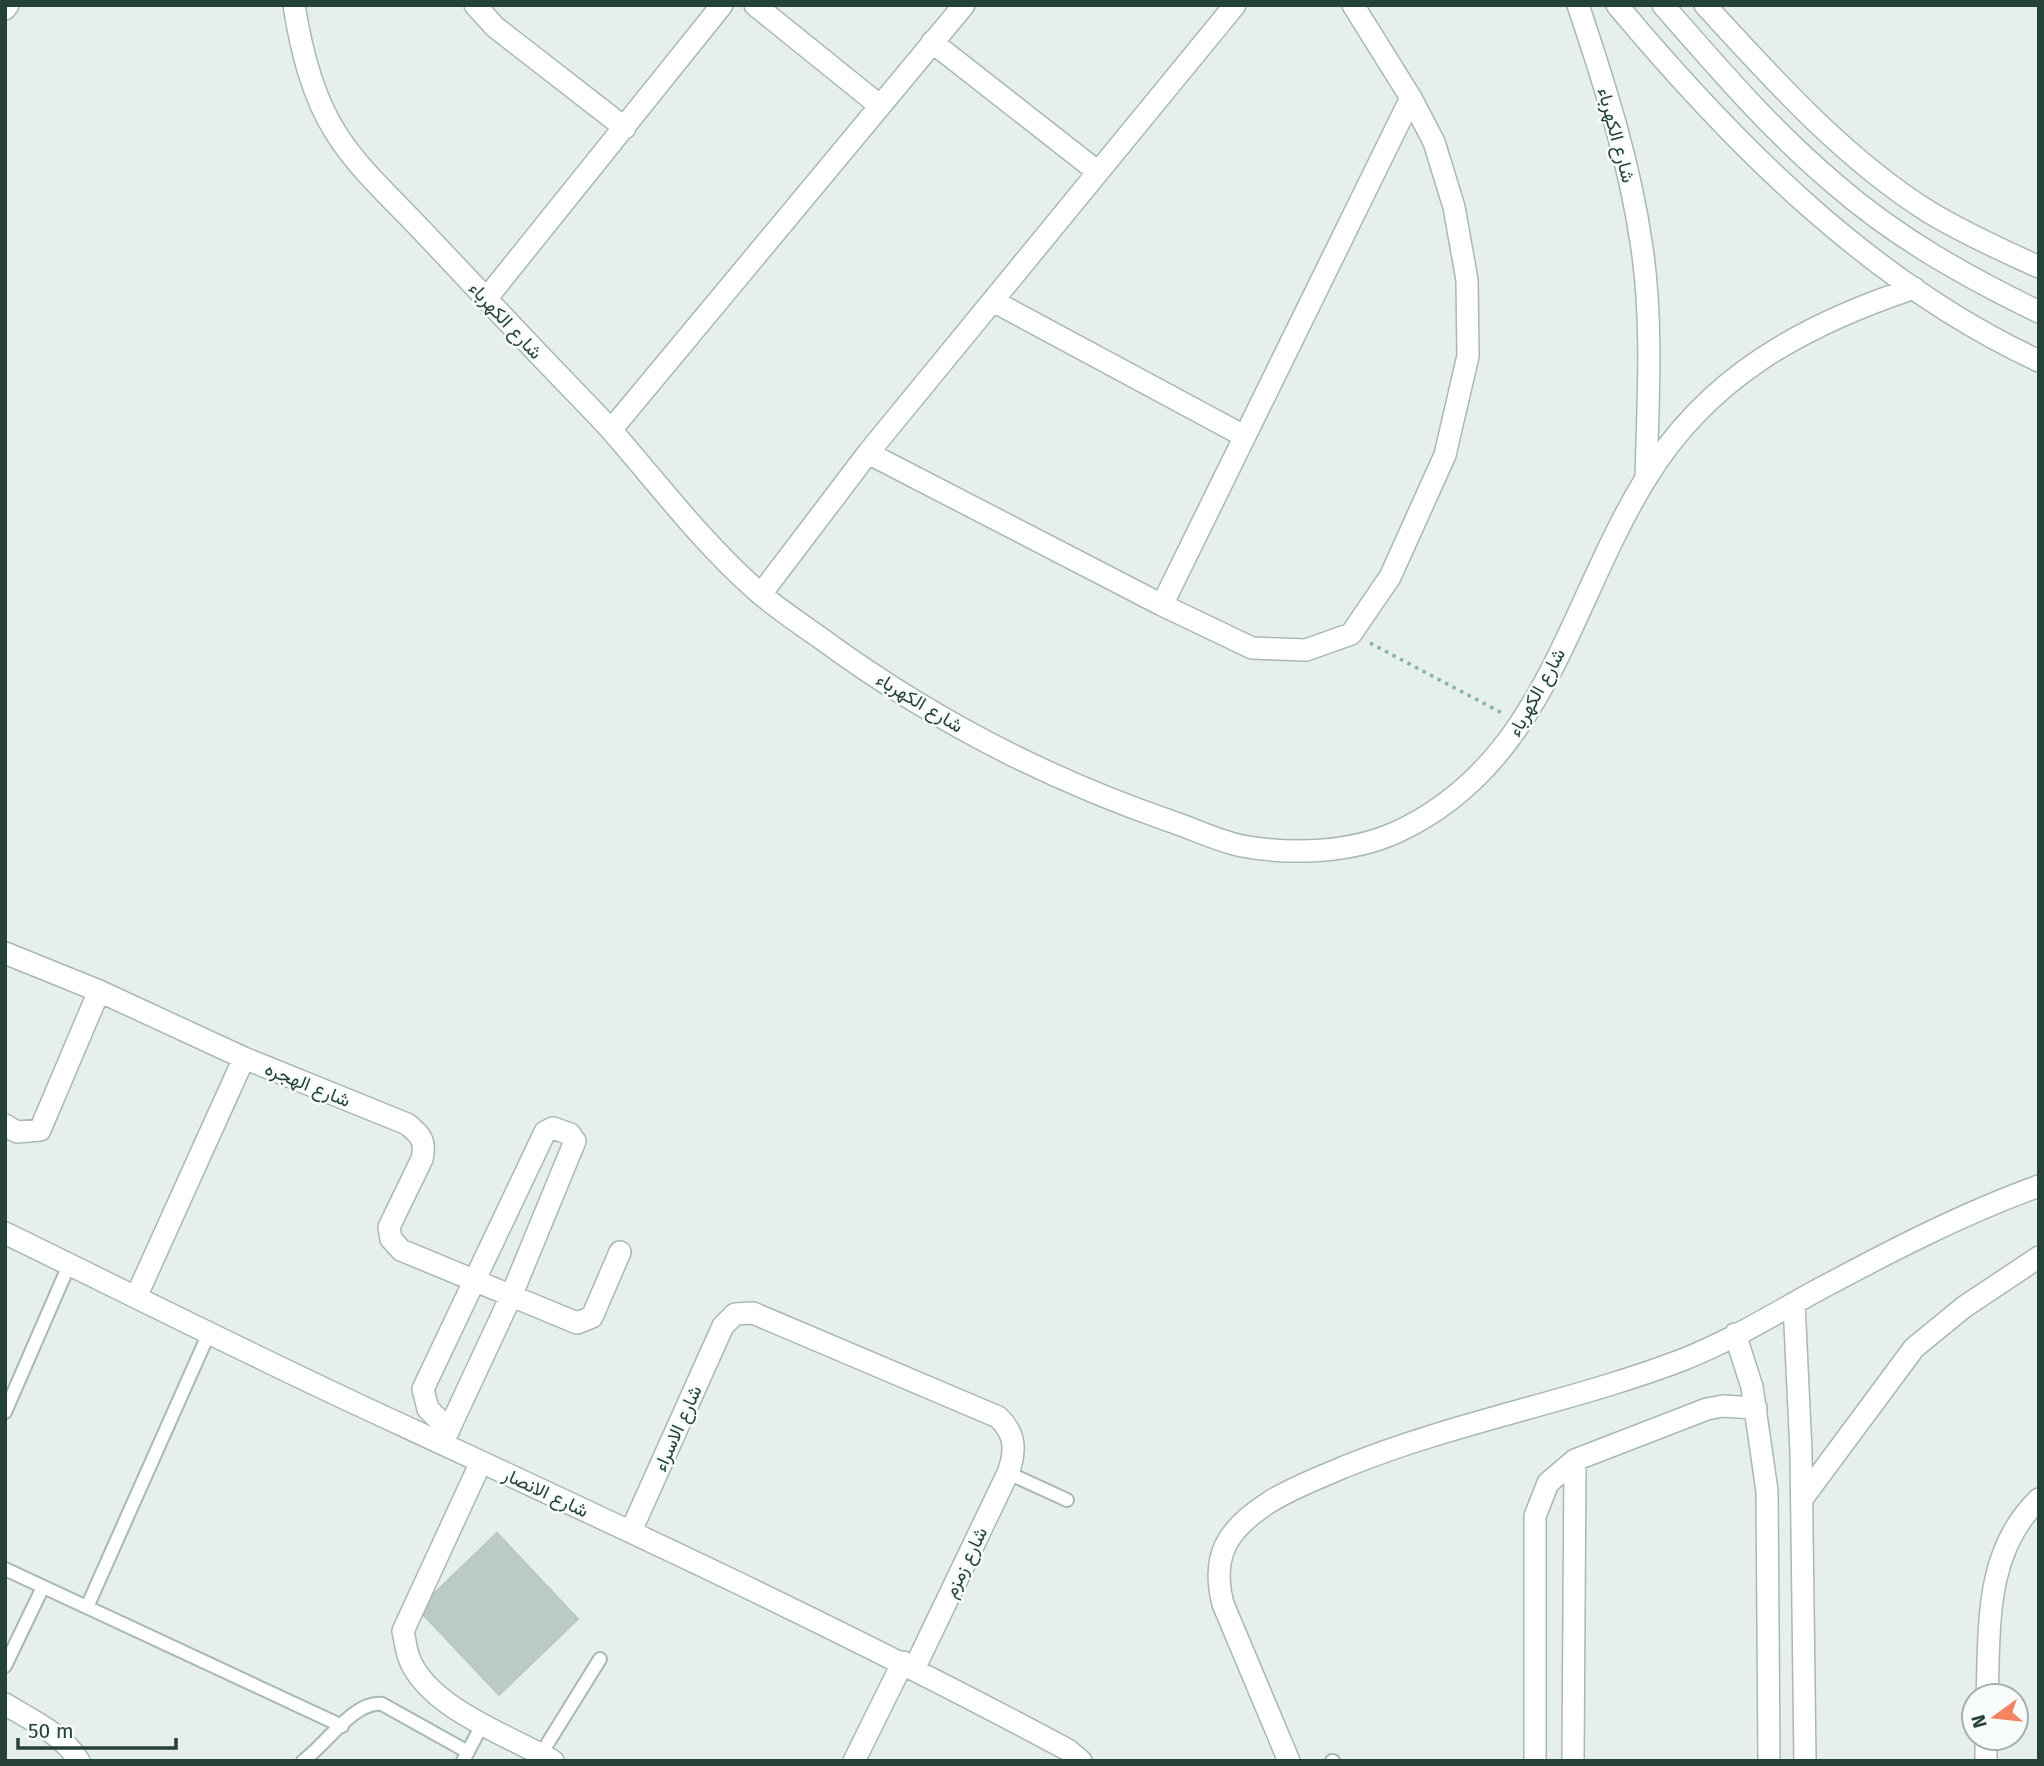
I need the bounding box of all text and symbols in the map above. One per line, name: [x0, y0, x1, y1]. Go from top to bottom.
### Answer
street label: شارع الكهرباء: [1592, 85, 1640, 185]
street label: شارع الكهرباء: [463, 277, 547, 365]
street label: شارع الكهرباء: [1503, 644, 1571, 741]
street label: شارع الكهرباء: [872, 667, 967, 738]
street label: شارع الهجره: [261, 1057, 354, 1113]
street label: شارع الاسراء: [648, 1382, 708, 1475]
street label: شارع الانصار: [498, 1462, 592, 1523]
street label: شارع زمزم: [939, 1523, 993, 1602]
north arrow: [1960, 1682, 2030, 1752]
scale bar: [18, 1706, 175, 1750]
text: N: [1966, 1712, 1992, 1730]
text: 50 m: [28, 1718, 74, 1744]

